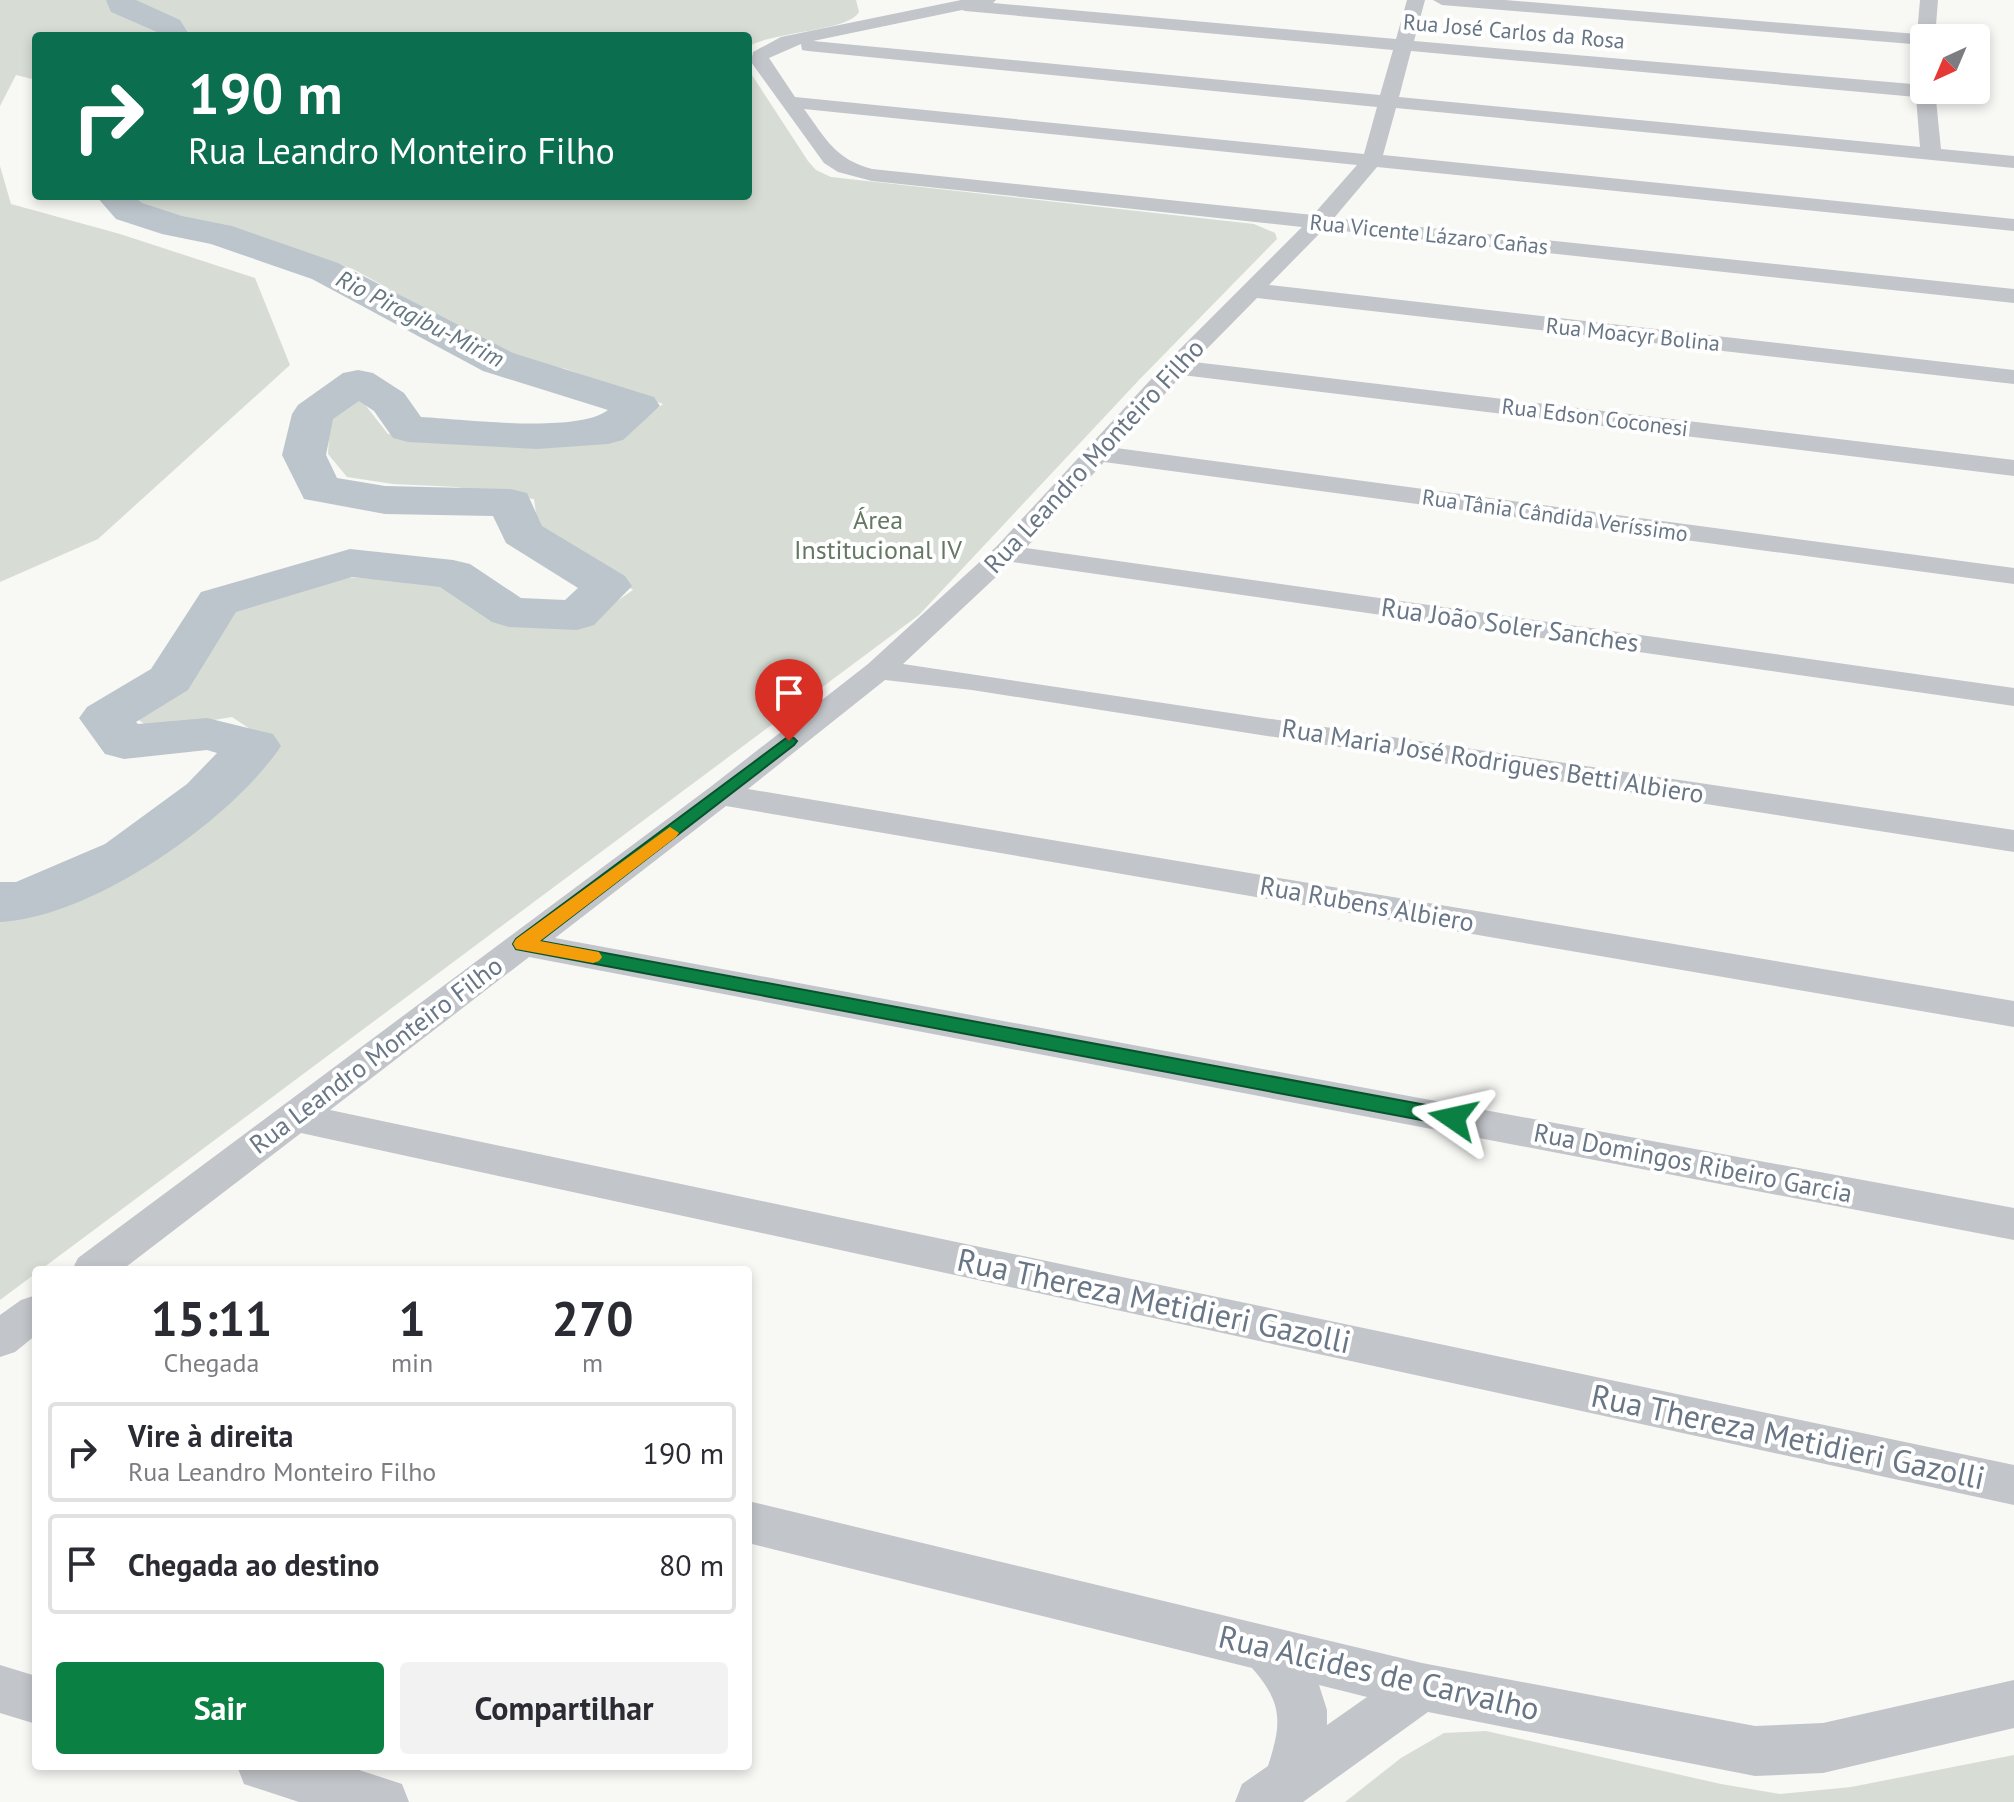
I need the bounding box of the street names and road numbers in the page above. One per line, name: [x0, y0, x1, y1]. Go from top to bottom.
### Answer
street label: Rua José Carlos da Rosa: [1402, 7, 1626, 55]
street label: Rua Vicente Lázaro Cañas: [1308, 208, 1550, 260]
street label: Rua Moacyr Bolina: [1545, 311, 1721, 357]
street label: Rua Leandro Monteiro Filho: [976, 332, 1211, 580]
street label: Rua Edson Coconesi: [1500, 392, 1690, 442]
street label: Rua Tânia Cândida Veríssimo: [1420, 482, 1690, 548]
street label: Rua João Soler Sanches: [1379, 590, 1641, 659]
street label: Rua Maria José Rodrigues Betti Albiero: [1280, 711, 1706, 810]
street label: Rua Rubens Albiero: [1258, 868, 1477, 939]
street label: Rua Leandro Monteiro Filho: [243, 949, 509, 1161]
street label: Rua Domingos Ribeiro Garcia: [1531, 1115, 1855, 1210]
street label: Rua Thereza Metidieri Gazolli: [954, 1238, 1355, 1362]
street label: Rua Thereza Metidieri Gazolli: [1588, 1374, 1989, 1498]
street label: Rua Alcides de Carvalho: [1215, 1615, 1544, 1729]

